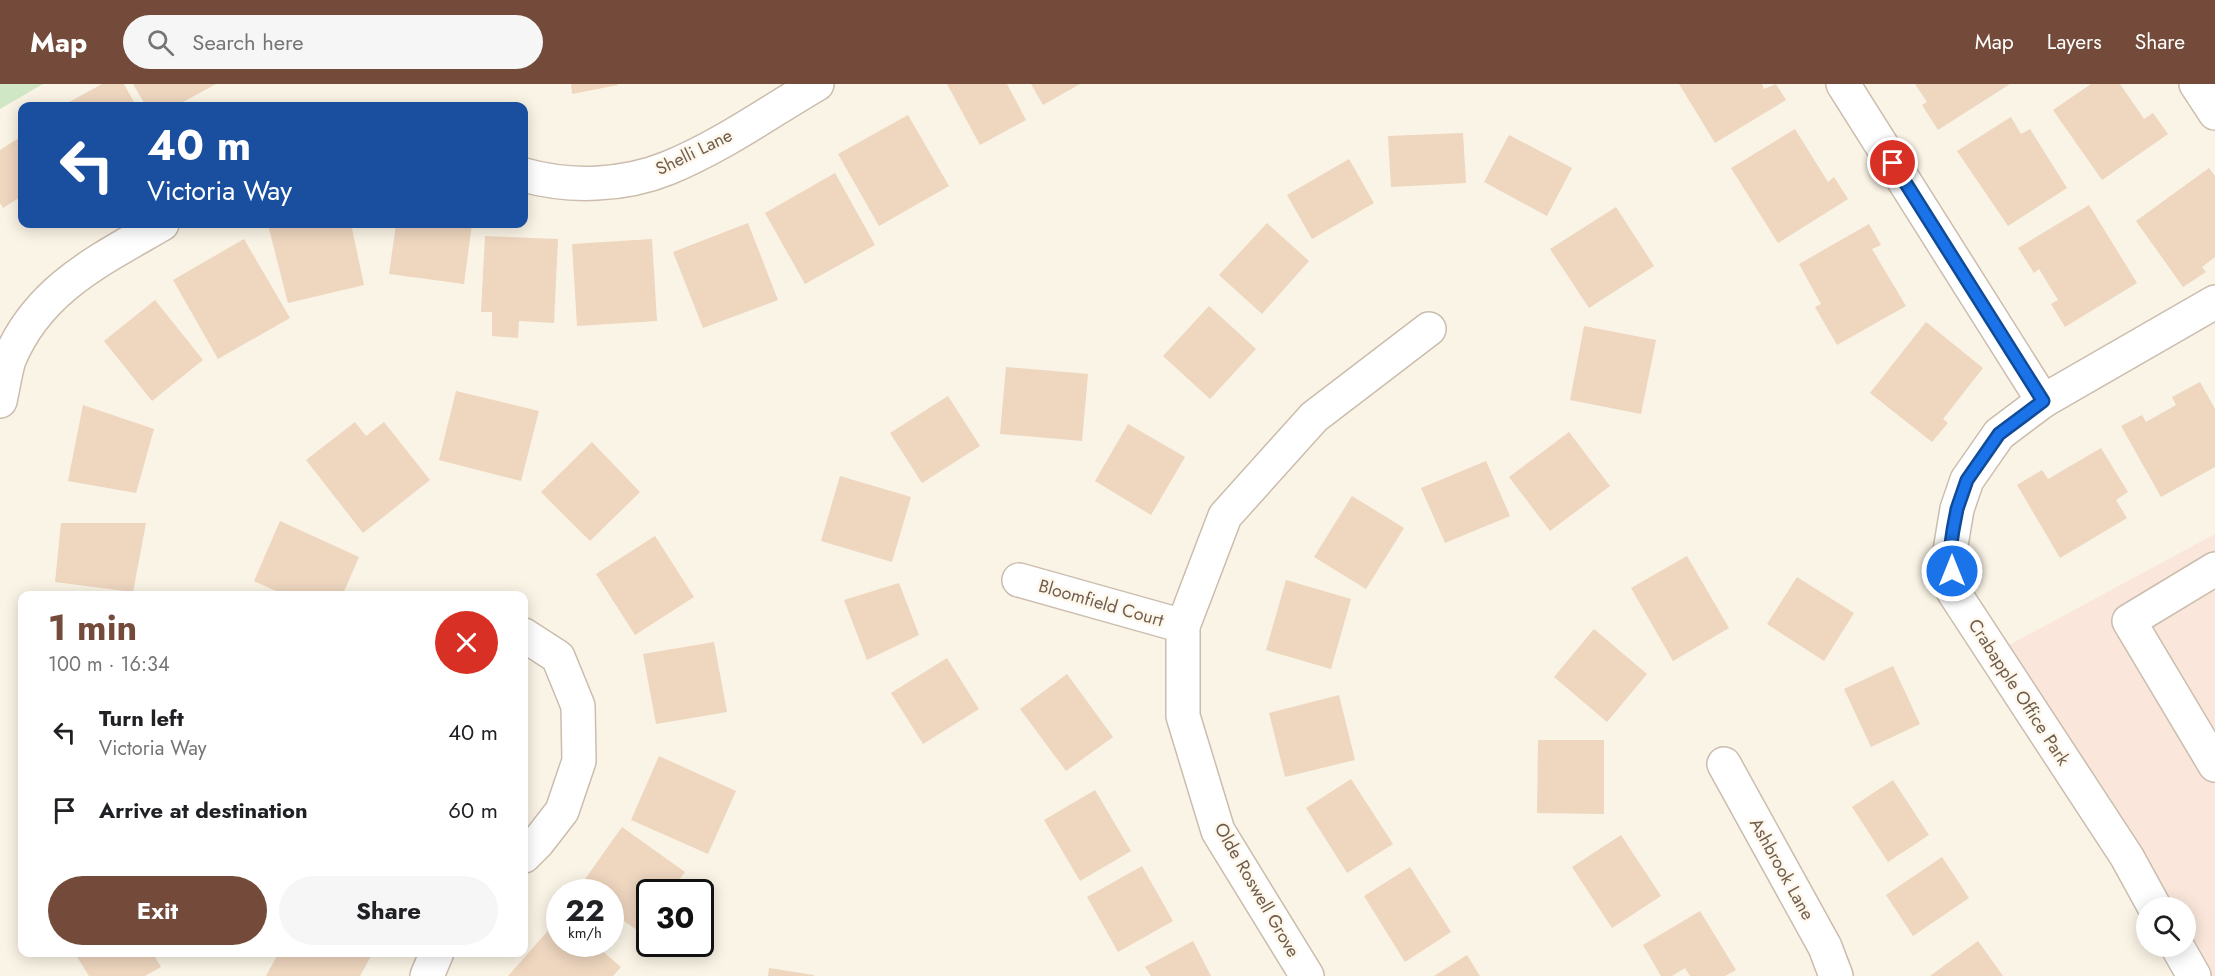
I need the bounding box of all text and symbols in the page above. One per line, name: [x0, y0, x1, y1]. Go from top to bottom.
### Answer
search box: [123, 15, 543, 69]
text: Map: [30, 22, 87, 63]
icon: search: [144, 26, 177, 59]
text: Search here: [192, 26, 304, 58]
text: Map: [1975, 27, 2014, 57]
text: Layers: [2047, 27, 2102, 57]
text: Share: [2135, 27, 2185, 57]
text: 40 m: [147, 115, 251, 176]
street label: Shelli Lane: [651, 122, 737, 182]
icon: left: [48, 126, 126, 204]
pin: [1867, 137, 1918, 188]
icon: arrive: [1876, 146, 1909, 179]
text: Victoria Way: [147, 171, 292, 210]
position arrow: [1920, 539, 1984, 603]
street label: Bloomfield Court: [1035, 573, 1167, 633]
text: 1 min: [48, 601, 137, 653]
button: close: [435, 611, 498, 674]
street label: Crabapple Office Park: [1962, 614, 2076, 770]
text: 100 m · 16:34: [48, 650, 170, 679]
text: Turn left: [99, 702, 184, 734]
icon: left: [48, 716, 81, 749]
text: 40 m: [448, 716, 498, 748]
text: Victoria Way: [99, 734, 206, 763]
icon: arrive: [48, 794, 81, 827]
text: Arrive at destination: [99, 794, 308, 826]
text: 60 m: [448, 794, 498, 826]
street label: Ashbrook Lane: [1743, 813, 1821, 925]
street label: Olde Roswell Grove: [1208, 818, 1306, 962]
button: Exit: [48, 876, 267, 945]
button: Share: [279, 876, 498, 945]
speed limit sign: 30: [636, 879, 714, 957]
text: 22: [565, 889, 605, 932]
map controls: [2136, 897, 2196, 957]
button: search: [2136, 897, 2196, 957]
text: km/h: [568, 922, 602, 944]

